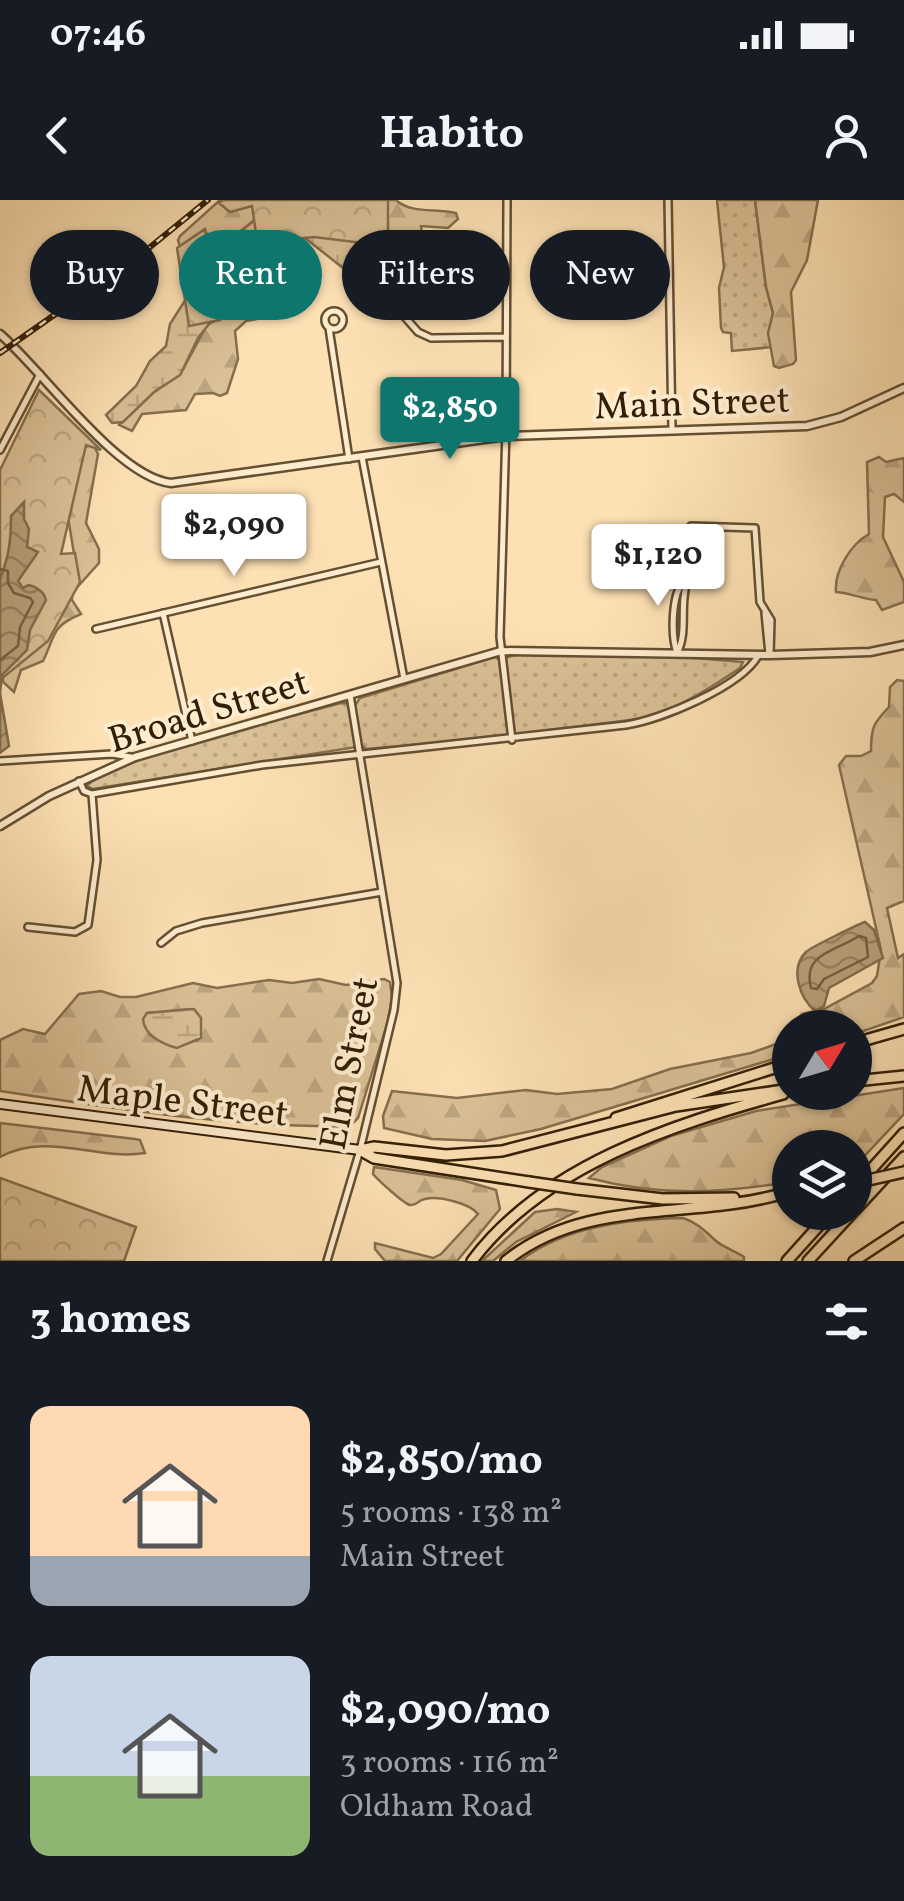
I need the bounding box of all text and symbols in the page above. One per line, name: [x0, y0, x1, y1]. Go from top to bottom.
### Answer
text: 07:46: [50, 9, 146, 62]
text: Habito: [380, 104, 524, 167]
icon: back: [30, 108, 85, 163]
icon: person: [819, 108, 874, 163]
chip: Buy: [30, 230, 159, 320]
chip: Rent: [179, 230, 322, 320]
chip: Filters: [342, 230, 510, 320]
chip: New: [530, 230, 670, 320]
street label: Main Street: [593, 376, 791, 435]
pin: $2,850: [369, 377, 531, 462]
text: $2,850: [402, 387, 498, 431]
pin: $2,090: [153, 494, 315, 579]
text: $2,090: [183, 504, 285, 548]
pin: $1,120: [577, 524, 739, 609]
text: $1,120: [613, 534, 703, 578]
street label: Broad Street: [102, 658, 316, 769]
street label: Elm Street: [309, 973, 394, 1155]
north arrow: [772, 1010, 872, 1110]
map controls: [772, 1010, 872, 1230]
street label: Maple Street: [74, 1064, 291, 1143]
button: layers: [772, 1130, 872, 1230]
text: 3 homes: [30, 1292, 191, 1351]
icon: filters: [819, 1294, 874, 1349]
text: $2,850/mo: [340, 1433, 543, 1492]
icon: home: [110, 1446, 230, 1566]
text: 5 rooms · 138 m²: [340, 1492, 562, 1536]
text: Main Street: [340, 1536, 505, 1580]
text: $2,090/mo: [340, 1683, 551, 1742]
icon: home: [110, 1696, 230, 1816]
text: 3 rooms · 116 m²: [340, 1742, 559, 1786]
text: Oldham Road: [340, 1786, 533, 1830]

